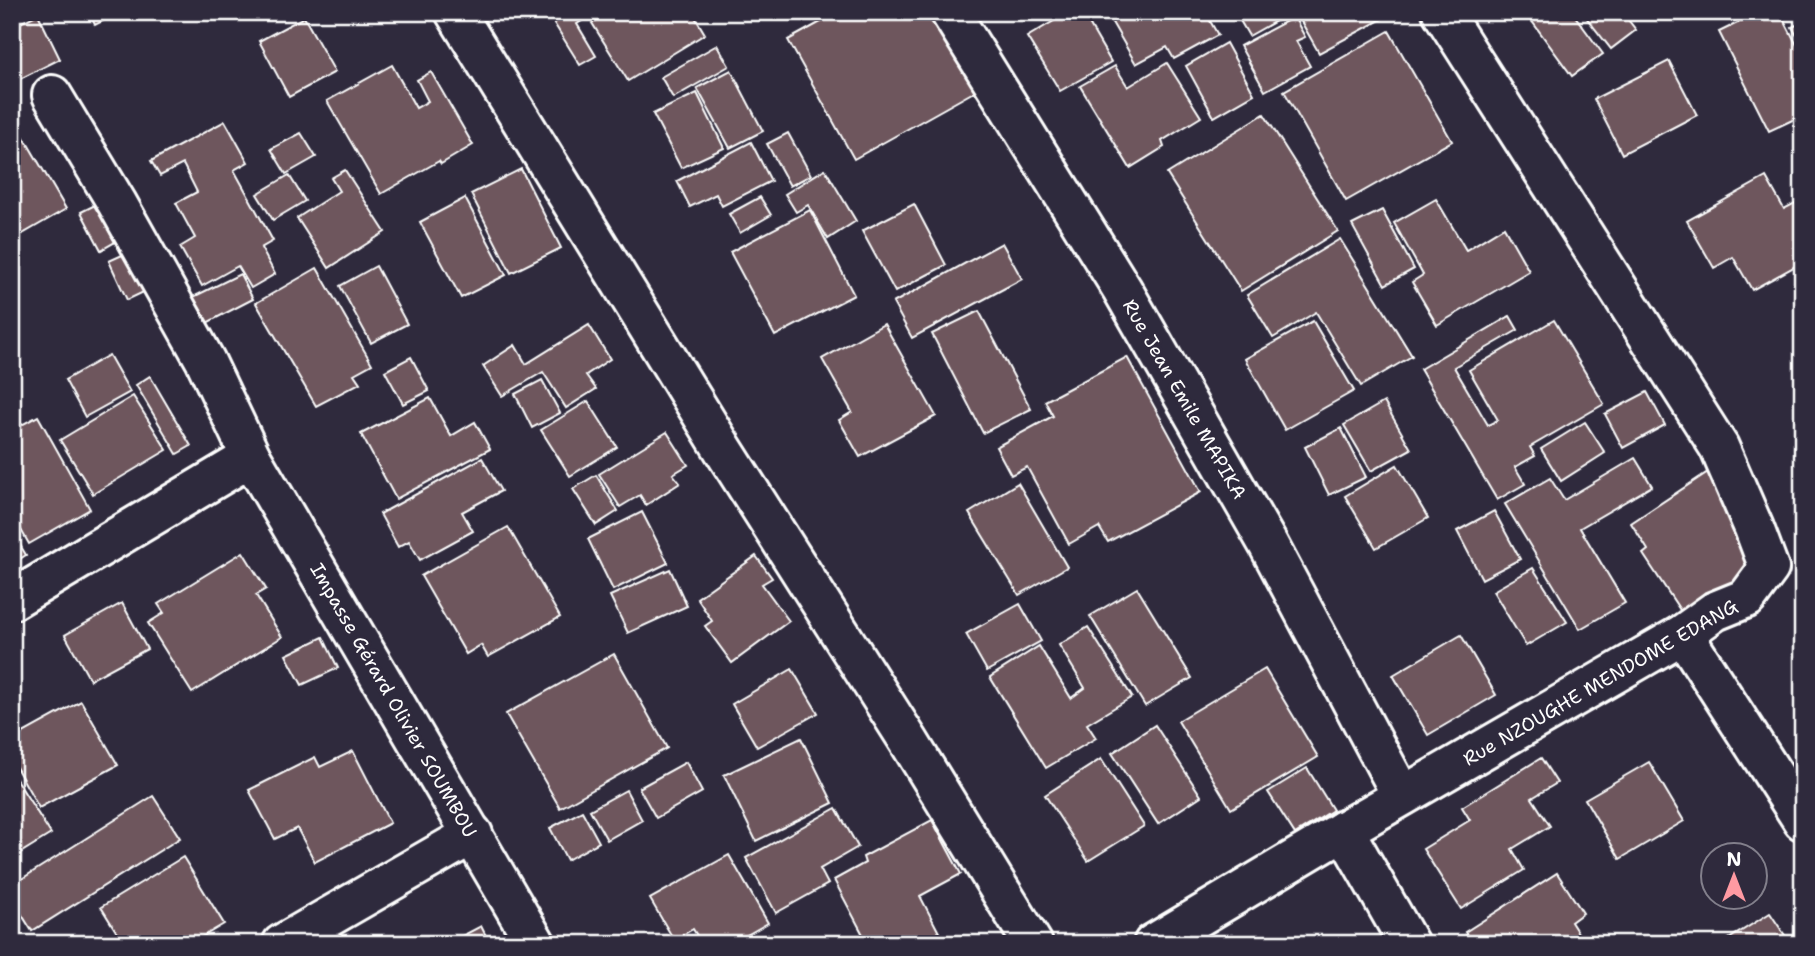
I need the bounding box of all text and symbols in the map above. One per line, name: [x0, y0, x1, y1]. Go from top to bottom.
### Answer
street label: Rue Jean Emile MAPIKA: [1117, 295, 1252, 504]
street label: Impasse Gérard Olivier SOUMBOU: [304, 558, 483, 842]
street label: Rue NZOUGHE MENDOME EDANG: [1458, 593, 1742, 772]
north arrow: [1700, 841, 1770, 911]
text: N: [1726, 847, 1742, 872]

